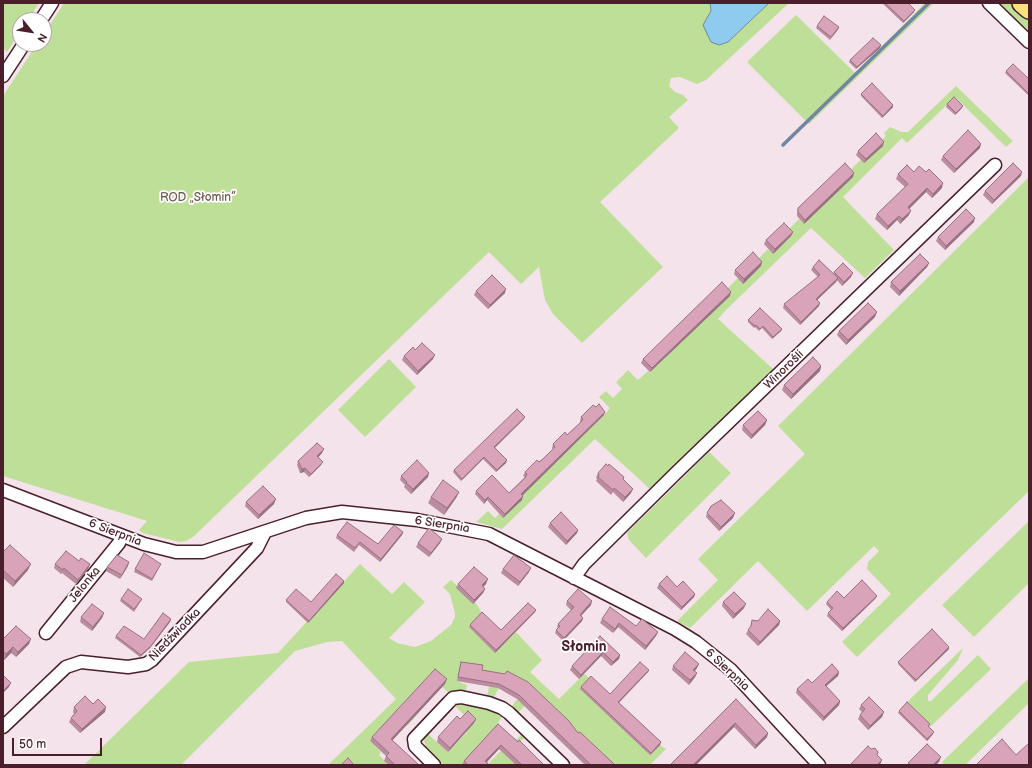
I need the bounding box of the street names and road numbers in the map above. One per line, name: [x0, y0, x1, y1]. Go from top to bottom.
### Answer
street label: Winorośli: [761, 348, 807, 392]
street label: 6 Sierpnia: [414, 514, 470, 536]
street label: 6 Sierpnia: [87, 516, 143, 550]
street label: Jelonka: [66, 564, 104, 606]
street label: Niedźwiadka: [146, 605, 204, 665]
street label: 6 Sierpnia: [702, 646, 752, 694]

